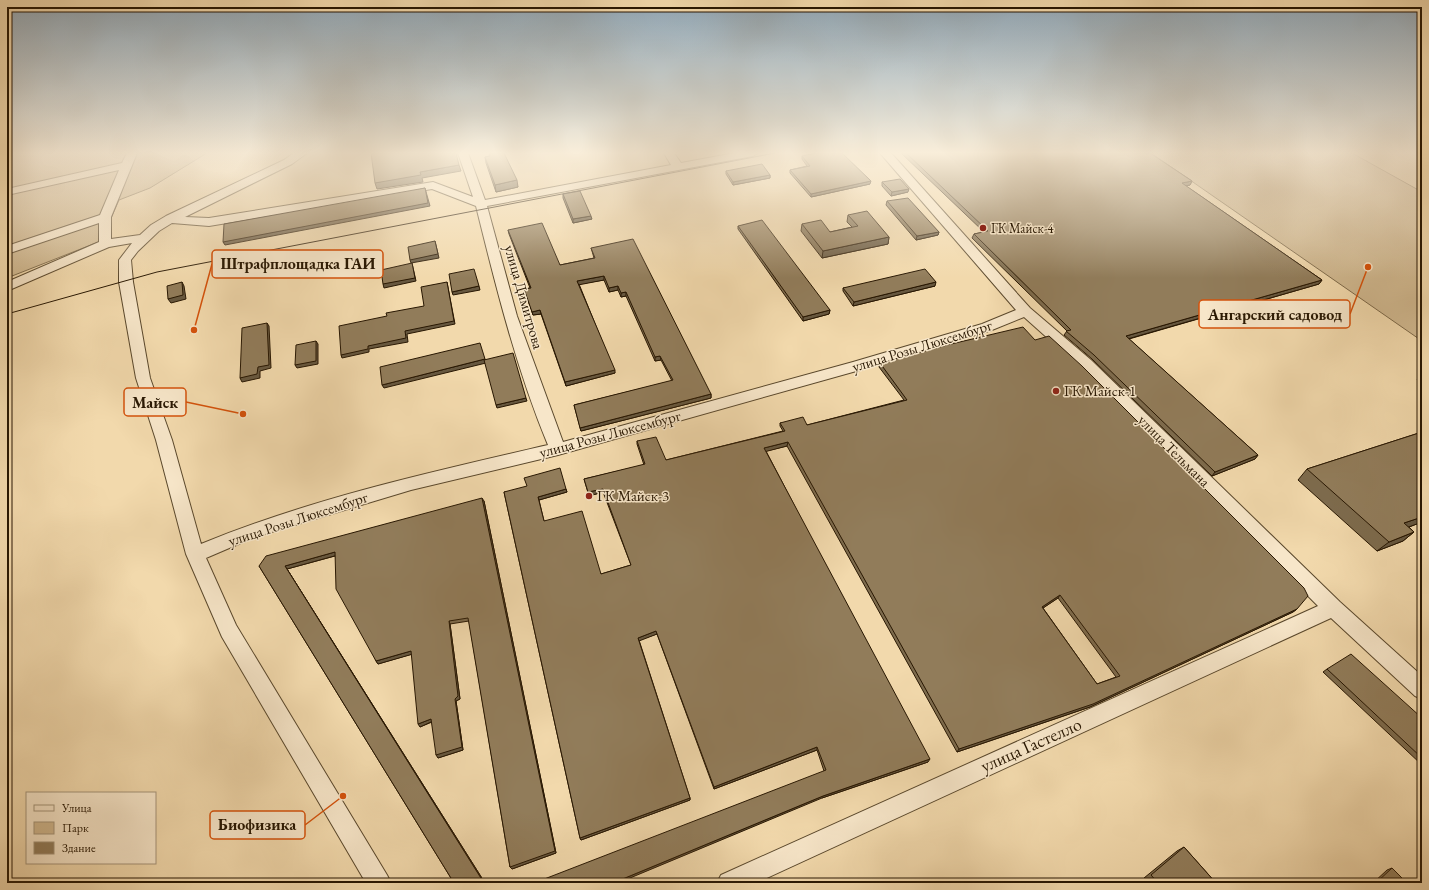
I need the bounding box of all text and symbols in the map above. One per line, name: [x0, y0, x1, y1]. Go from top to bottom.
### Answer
place label: ГК Майск-4: [991, 220, 1054, 237]
marker: ГК Майск-4: [978, 223, 988, 233]
street label: улица Димитрова: [501, 243, 548, 351]
callout: Штрафплощадка ГАИ: [212, 250, 383, 278]
text: Штрафплощадка ГАИ: [220, 253, 376, 274]
callout: Ангарский садовод: [1199, 300, 1350, 328]
text: Ангарский садовод: [1207, 304, 1343, 325]
street label: улица Розы Люксембург: [850, 315, 995, 376]
place label: ГК Майск-1: [1064, 381, 1136, 400]
marker: ГК Майск-1: [1051, 386, 1061, 396]
callout: Майск: [124, 388, 186, 416]
text: Майск: [132, 392, 178, 413]
street label: улица Розы Люксембург: [537, 405, 683, 462]
street label: улица Тельмана: [1134, 410, 1215, 491]
place label: ГК Майск-3: [597, 486, 669, 505]
street label: улица Розы Люксембург: [226, 487, 371, 550]
marker: ГК Майск-3: [584, 491, 594, 501]
street label: улица Гастелло: [977, 712, 1085, 777]
legend: [26, 792, 156, 864]
text: Улица: [61, 800, 92, 816]
callout: Биофизика: [210, 811, 305, 839]
text: Биофизика: [218, 814, 297, 835]
text: Парк: [62, 820, 89, 836]
text: Здание: [62, 840, 96, 856]

